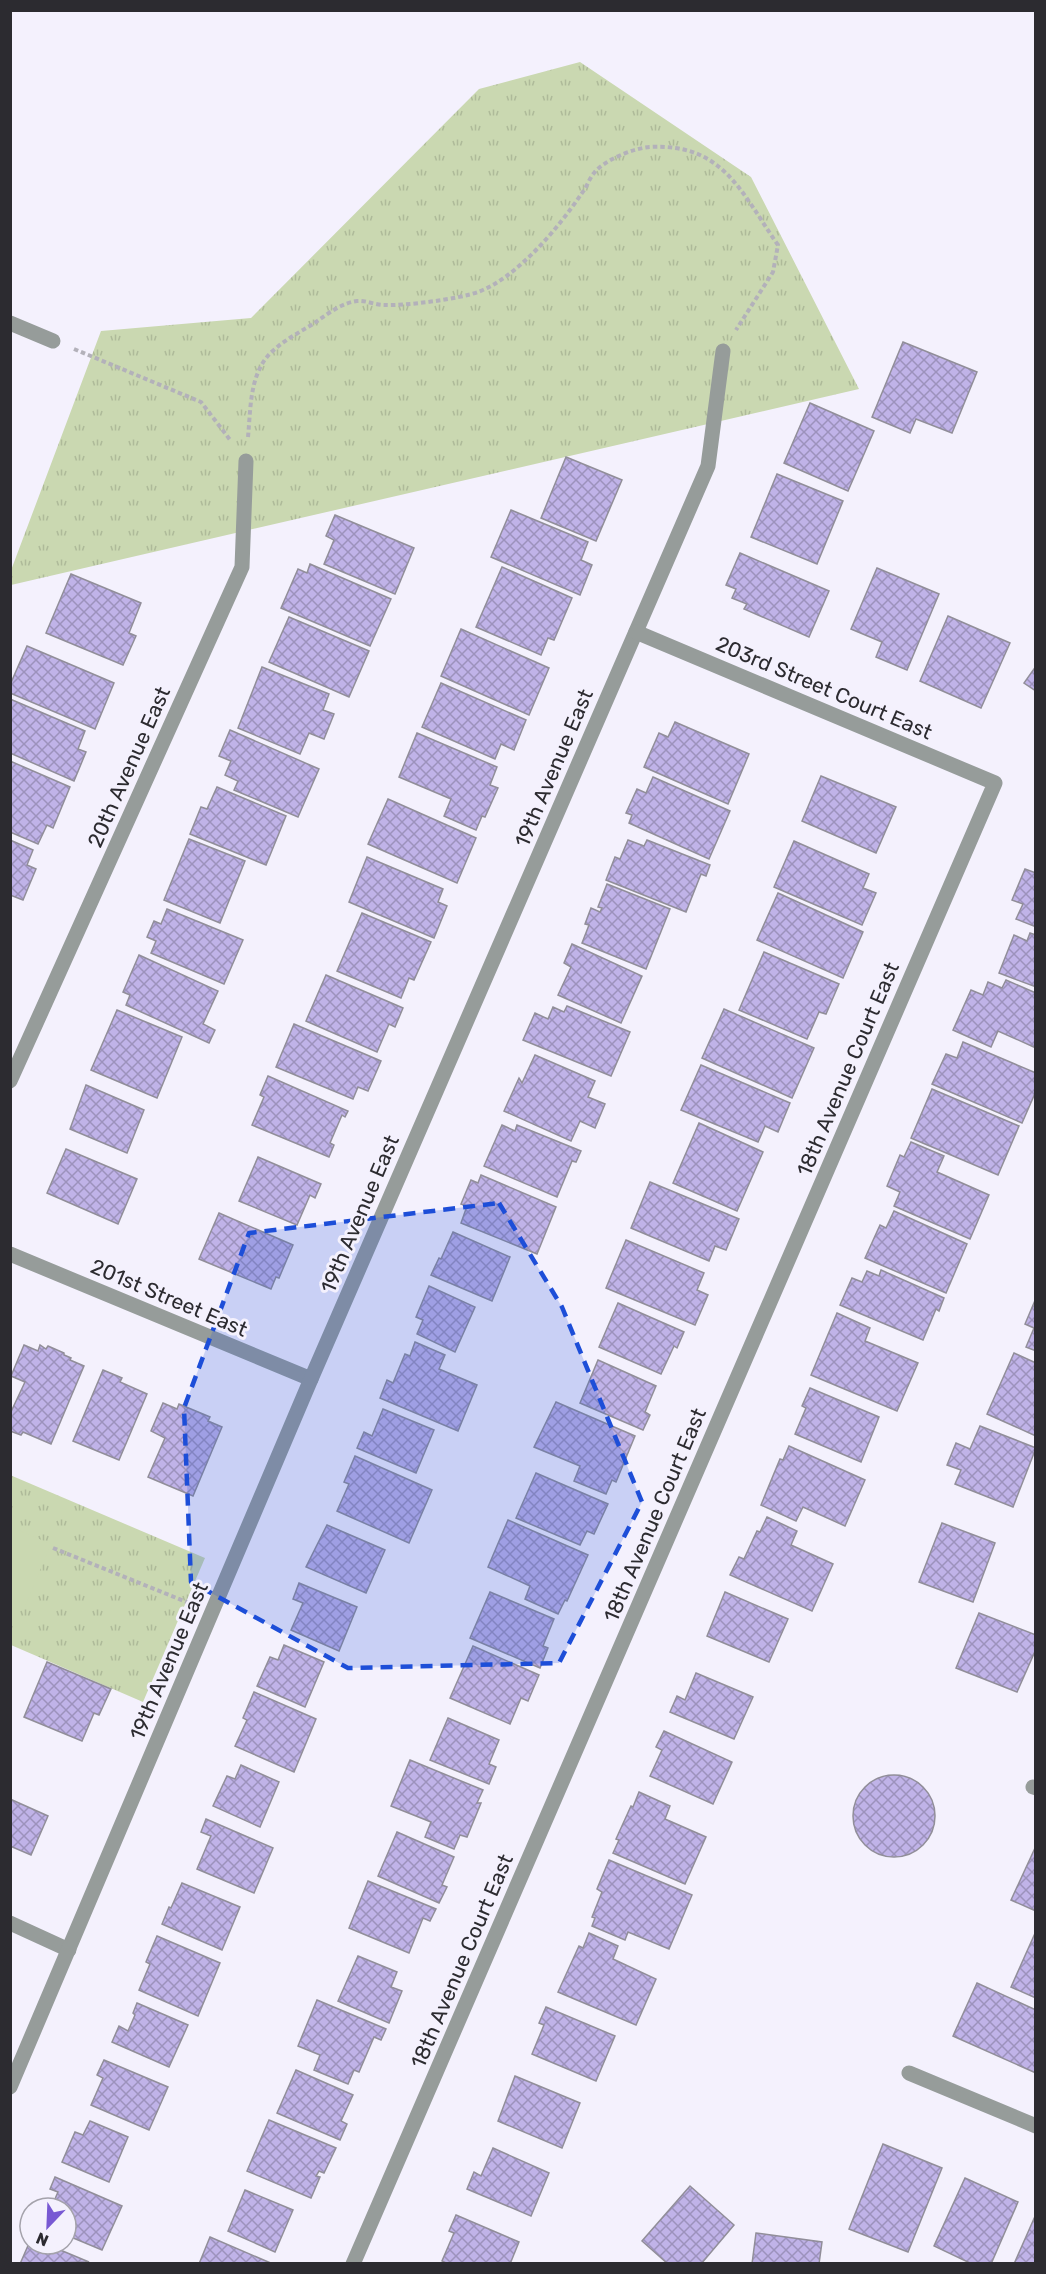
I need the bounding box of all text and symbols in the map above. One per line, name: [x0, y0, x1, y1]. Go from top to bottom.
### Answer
street label: 203rd Street Court East: [712, 631, 936, 745]
street label: 20th Avenue East: [82, 683, 175, 851]
street label: 19th Avenue East: [509, 685, 598, 850]
street label: 18th Avenue Court East: [791, 958, 904, 1179]
street label: 19th Avenue East: [315, 1131, 404, 1296]
street label: 201st Street East: [87, 1253, 251, 1342]
street label: 18th Avenue Court East: [598, 1404, 711, 1625]
street label: 19th Avenue East: [124, 1578, 213, 1743]
street label: 18th Avenue Court East: [405, 1850, 518, 2071]
north arrow: [18, 2196, 78, 2256]
text: N: [33, 2228, 51, 2250]

